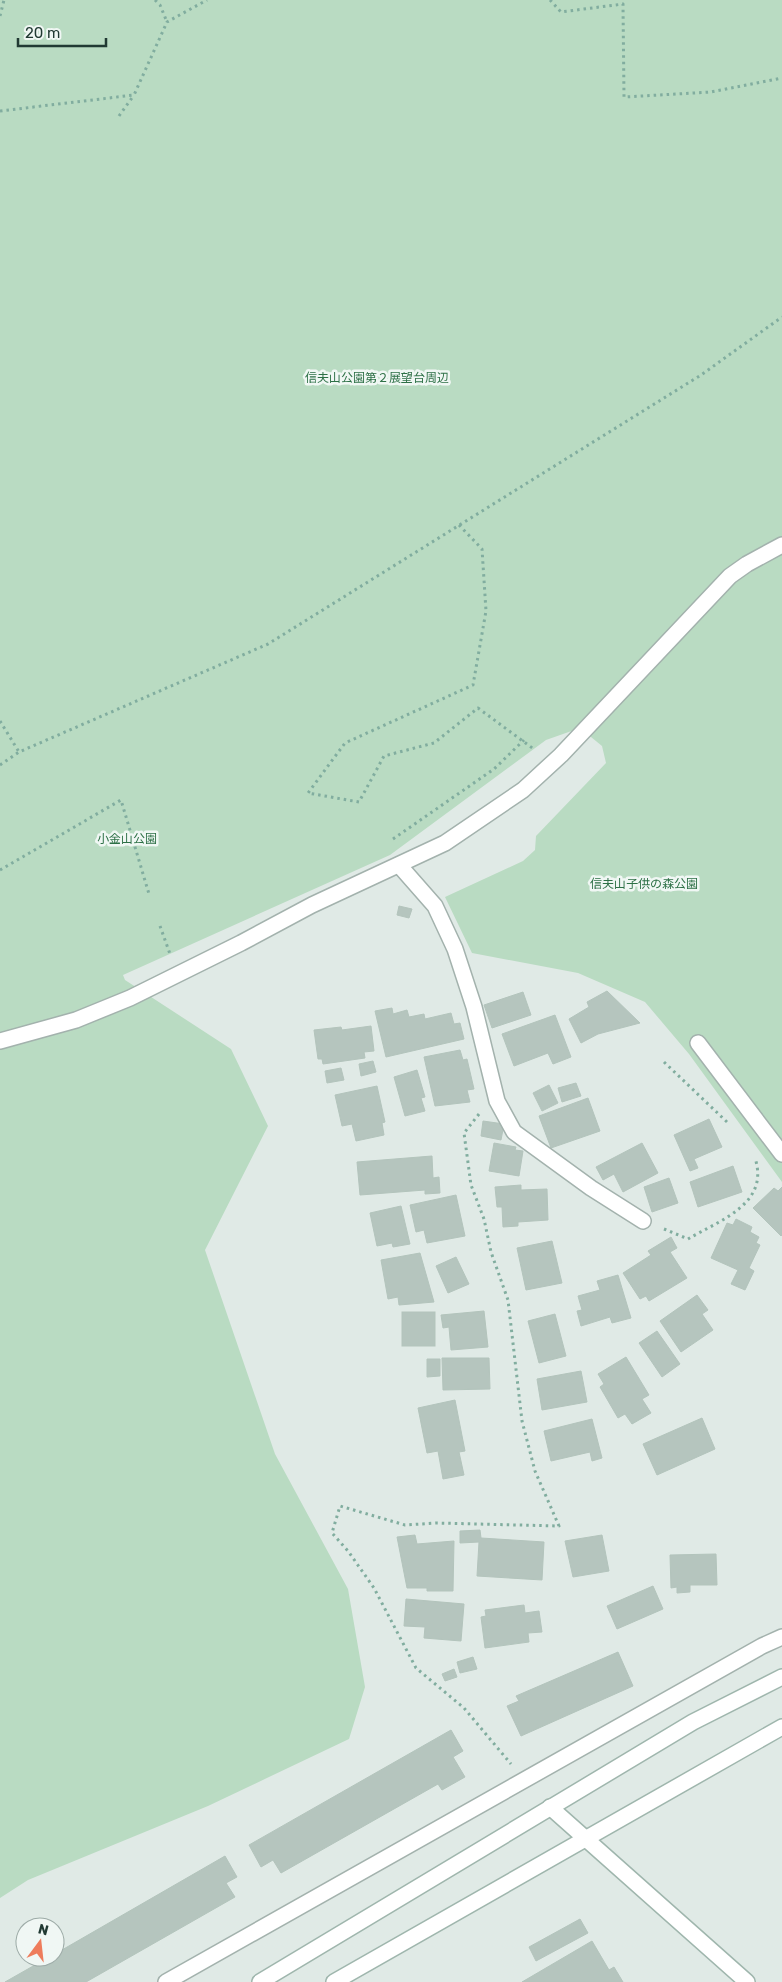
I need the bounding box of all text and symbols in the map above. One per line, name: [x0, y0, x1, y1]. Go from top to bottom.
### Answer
scale bar: [18, 15, 105, 47]
text: 20 m: [25, 24, 60, 42]
park label: 信夫山公園第２展望台周辺: [305, 371, 449, 385]
park label: 小金山公園: [97, 832, 157, 846]
park label: 信夫山子供の森公園: [590, 877, 698, 891]
north arrow: [15, 1917, 65, 1967]
text: N: [36, 1920, 50, 1939]

